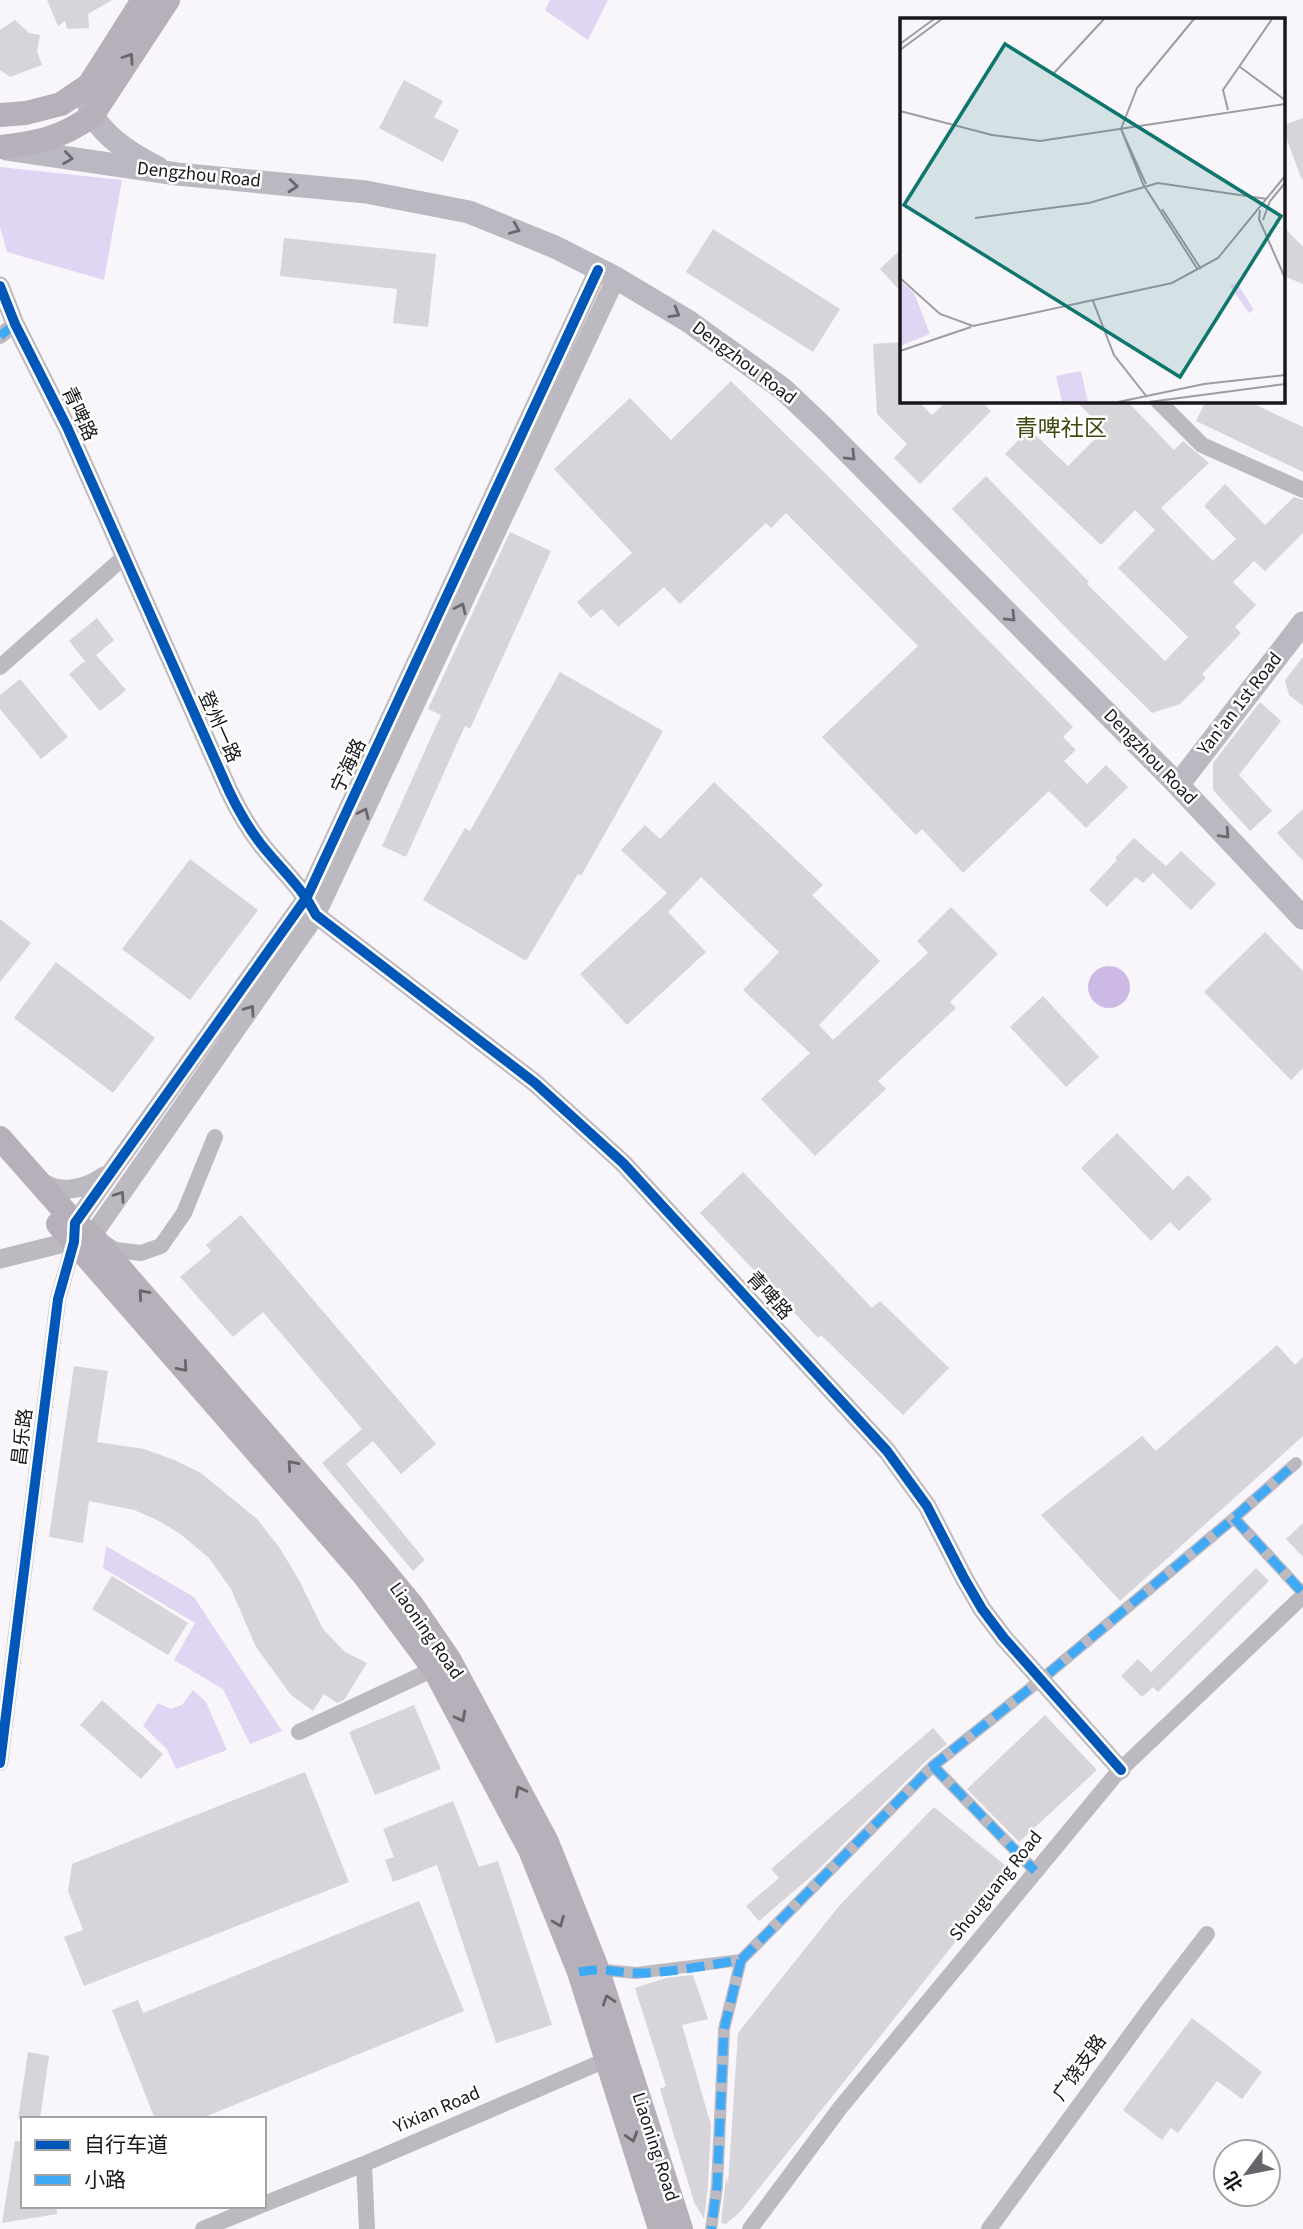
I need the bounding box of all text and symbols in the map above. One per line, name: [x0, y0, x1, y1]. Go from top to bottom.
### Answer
inset map: [900, 18, 1286, 402]
one-way arrow: [121, 53, 133, 66]
one-way arrow: [62, 151, 73, 166]
street label: Dengzhou Road: [136, 155, 262, 195]
one-way arrow: [288, 178, 299, 193]
one-way arrow: [509, 221, 521, 235]
one-way arrow: [667, 305, 680, 318]
street label: Dengzhou Road: [686, 315, 802, 411]
street label: 青啤路: [55, 382, 103, 446]
district label: 青啤社区: [1015, 412, 1107, 445]
one-way arrow: [842, 447, 855, 460]
one-way arrow: [452, 602, 466, 615]
one-way arrow: [1003, 609, 1016, 622]
street label: Yan'an 1st Road: [1190, 647, 1289, 762]
street label: 登州一路: [191, 687, 247, 767]
street label: Dengzhou Road: [1097, 703, 1203, 811]
street label: 宁海路: [325, 734, 373, 798]
one-way arrow: [355, 808, 369, 820]
one-way arrow: [1216, 826, 1229, 839]
one-way arrow: [242, 1004, 255, 1017]
one-way arrow: [112, 1191, 124, 1204]
street label: 青啤路: [740, 1266, 798, 1326]
one-way arrow: [139, 1289, 151, 1302]
one-way arrow: [175, 1359, 187, 1372]
street label: 昌乐路: [6, 1407, 40, 1467]
one-way arrow: [288, 1461, 300, 1474]
street label: Liaoning Road: [382, 1577, 470, 1685]
one-way arrow: [452, 1710, 466, 1722]
one-way arrow: [514, 1786, 528, 1798]
street label: Shouguang Road: [943, 1825, 1049, 1947]
one-way arrow: [550, 1915, 564, 1927]
one-way arrow: [602, 1995, 616, 2007]
street label: 广饶支路: [1047, 2029, 1113, 2107]
street label: Yixian Road: [389, 2080, 484, 2141]
street label: Liaoning Road: [625, 2089, 685, 2205]
legend: [21, 2117, 266, 2208]
text: 自行车道: [84, 2130, 168, 2160]
one-way arrow: [623, 2131, 638, 2143]
north arrow: [1212, 2138, 1282, 2208]
text: 小路: [84, 2165, 126, 2195]
text: 北: [1217, 2166, 1250, 2196]

